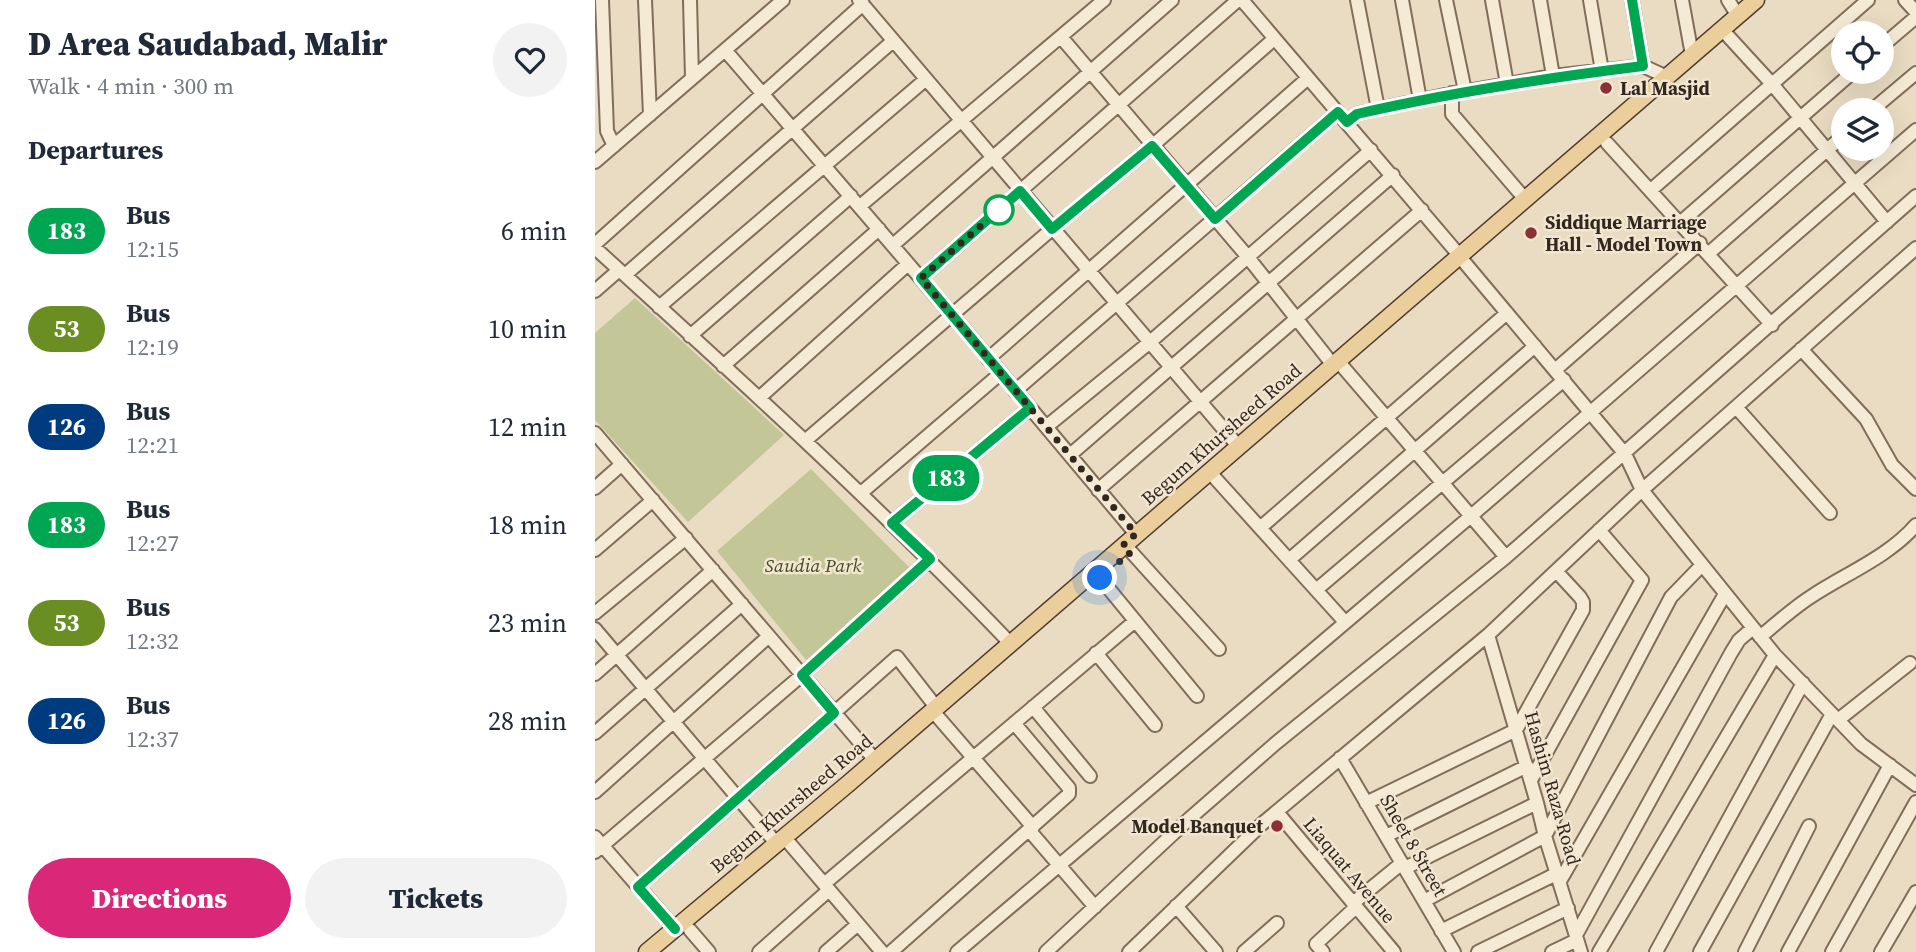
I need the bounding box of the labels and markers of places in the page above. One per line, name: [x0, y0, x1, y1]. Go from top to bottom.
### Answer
place label: Lal Masjid: [1620, 75, 1710, 101]
marker: Lal Masjid: [1598, 80, 1614, 96]
unlabelled marker: [984, 195, 1014, 225]
place label: Siddique Marriage Hall - Model Town: [1545, 209, 1707, 257]
marker: Siddique Marriage Hall - Model Town: [1523, 225, 1539, 241]
place label: Model Banquet: [1131, 813, 1263, 839]
marker: Model Banquet: [1269, 818, 1285, 834]

